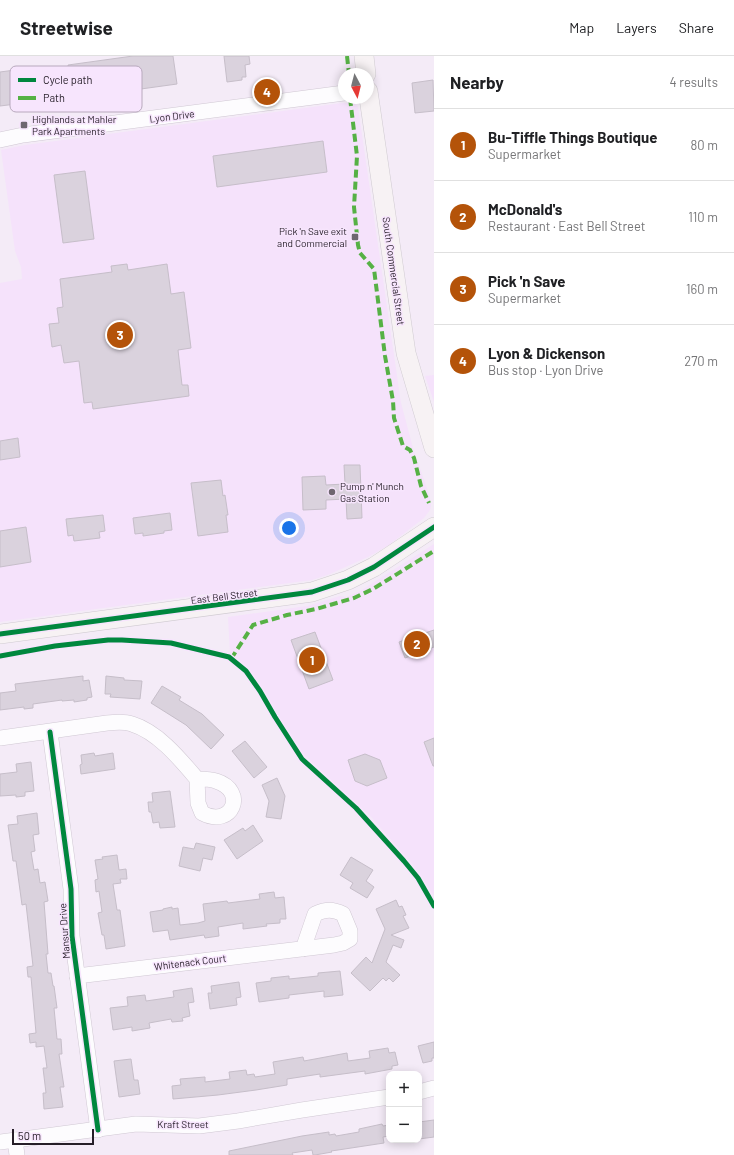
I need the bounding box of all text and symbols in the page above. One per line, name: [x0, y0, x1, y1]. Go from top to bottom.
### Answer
text: Streetwise: [20, 16, 113, 39]
text: Map: [569, 19, 594, 36]
text: Layers: [616, 19, 657, 36]
text: Share: [679, 19, 714, 36]
legend: [10, 66, 142, 112]
north arrow: [338, 68, 374, 104]
text: Nearby: [450, 72, 504, 92]
text: Cycle path: [43, 73, 93, 86]
text: 4 results: [670, 74, 718, 90]
pin: 4: [254, 77, 280, 107]
text: Path: [43, 91, 65, 104]
street label: Lyon Drive: [149, 107, 195, 125]
place label: Highlands at Mahler Park Apartments: [32, 113, 117, 137]
marker: Highlands at Mahler Park Apartments: [19, 120, 29, 130]
text: Bu-Tiffle Things Boutique: [488, 128, 657, 146]
text: 1: [461, 137, 465, 153]
text: 80 m: [691, 137, 718, 153]
text: Supermarket: [488, 146, 561, 162]
text: McDonald's: [488, 200, 562, 218]
text: 2: [459, 209, 467, 225]
text: 110 m: [688, 209, 718, 225]
street label: South Commercial Street: [380, 216, 408, 326]
text: Restaurant · East Bell Street: [488, 218, 646, 234]
place label: Pick 'n Save exit and Commercial: [277, 225, 347, 249]
marker: Pick 'n Save exit and Commercial: [350, 232, 360, 242]
text: Pick 'n Save: [488, 272, 565, 290]
text: 3: [459, 281, 467, 297]
text: 160 m: [686, 281, 718, 297]
text: Supermarket: [488, 290, 561, 306]
pin: 3: [107, 320, 133, 350]
text: Lyon & Dickenson: [488, 344, 605, 362]
text: 4: [459, 353, 467, 369]
text: 270 m: [684, 353, 718, 369]
text: Bus stop · Lyon Drive: [488, 362, 603, 378]
place label: Pump n' Munch Gas Station: [340, 480, 404, 504]
marker: Pump n' Munch Gas Station: [327, 487, 337, 497]
your location: [279, 518, 299, 538]
street label: East Bell Street: [190, 586, 258, 606]
pin: 2: [404, 629, 430, 659]
pin: 1: [299, 645, 325, 675]
street label: Mansur Drive: [56, 903, 72, 959]
street label: Whitenack Court: [153, 952, 227, 972]
map controls: [386, 1071, 422, 1143]
button: +: [386, 1071, 422, 1107]
button: −: [386, 1107, 422, 1143]
street label: Kraft Street: [157, 1118, 209, 1130]
scale bar: [12, 1127, 94, 1146]
text: 50 m: [18, 1129, 41, 1142]

